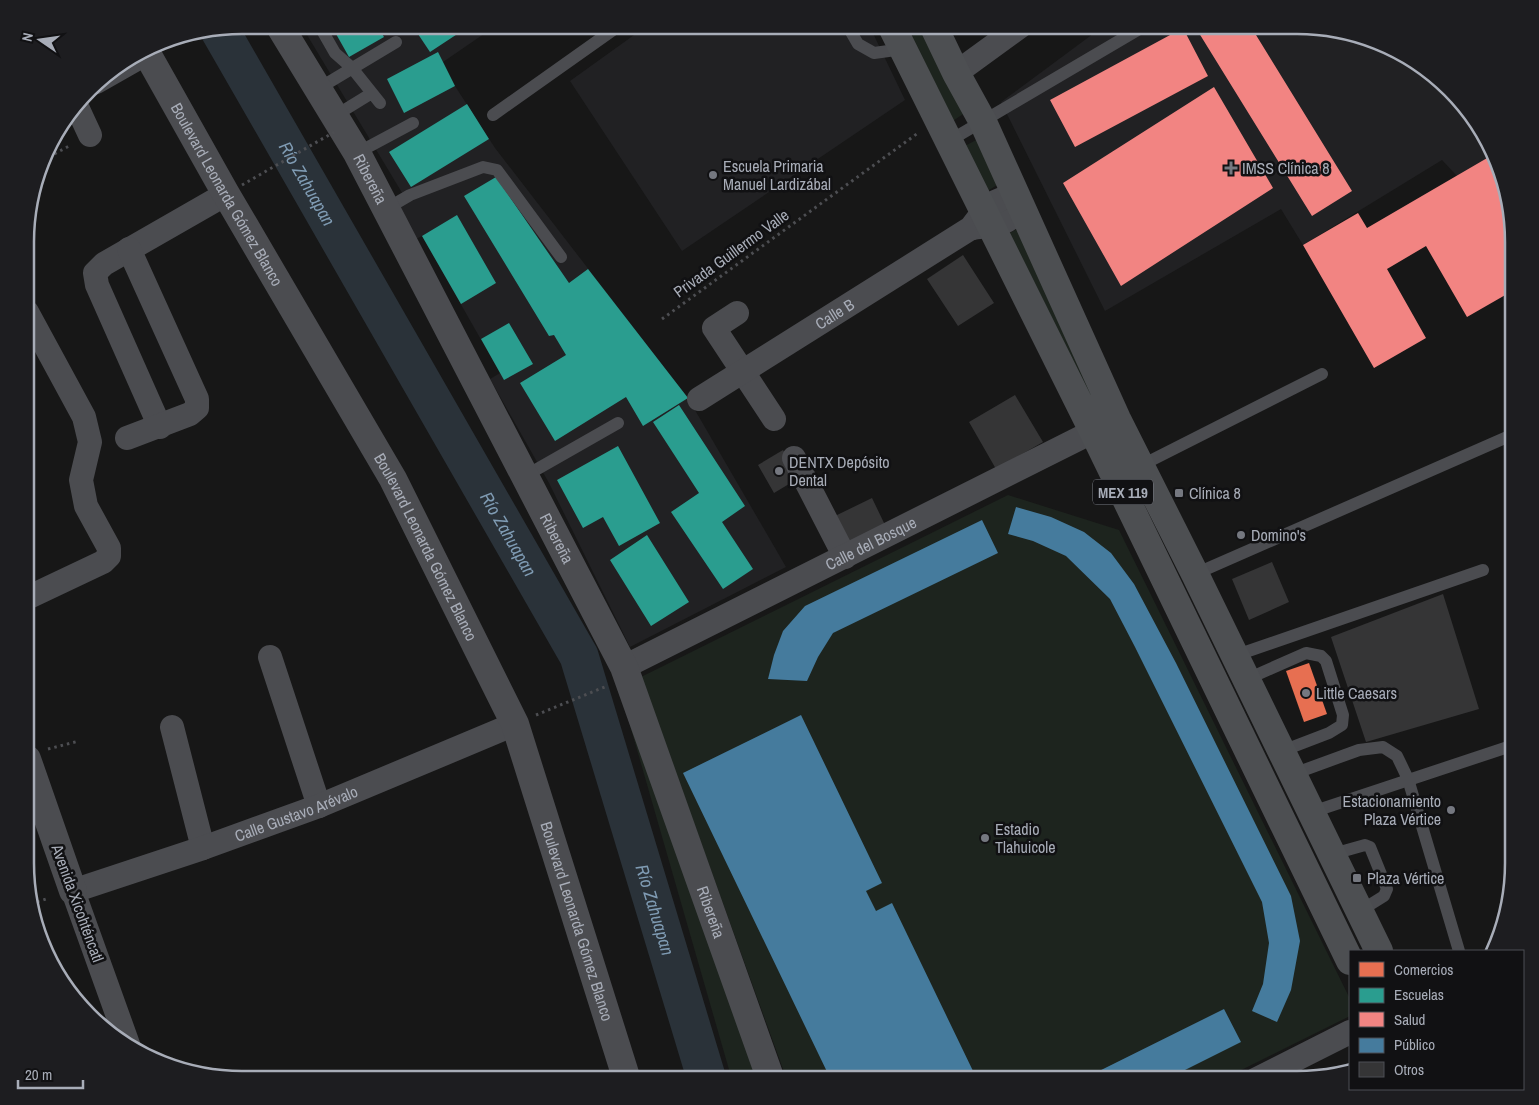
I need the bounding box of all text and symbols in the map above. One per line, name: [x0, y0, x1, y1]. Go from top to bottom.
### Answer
north arrow: [15, 15, 65, 65]
text: N: [18, 31, 37, 43]
street label: Boulevard Leonarda Gómez Blanco: [166, 99, 288, 290]
water label: Río Zahuapan: [273, 137, 342, 230]
street label: Ribereña: [348, 150, 393, 208]
place label: Escuela Primaria Manuel Lardizábal: [723, 155, 831, 195]
place label: IMSS Clínica 8: [1242, 157, 1330, 179]
marker: IMSS Clínica 8: [1224, 161, 1238, 175]
marker: Escuela Primaria Manuel Lardizábal: [707, 169, 719, 181]
street label: Privada Guillermo Valle: [669, 204, 793, 302]
street label: Calle B: [811, 293, 858, 334]
street label: Boulevard Leonarda Gómez Blanco: [369, 449, 483, 645]
place label: DENTX Depósito Dental: [789, 451, 890, 491]
marker: DENTX Depósito Dental: [773, 465, 785, 477]
road number: MEX 119: [1093, 480, 1153, 504]
place label: Clínica 8: [1189, 482, 1241, 504]
water label: Río Zahuapan: [475, 487, 543, 581]
marker: Clínica 8: [1173, 487, 1185, 499]
street label: Ribereña: [535, 509, 580, 568]
street label: Calle del Bosque: [821, 511, 920, 575]
place label: Domino's: [1251, 524, 1306, 546]
marker: Domino's: [1235, 529, 1247, 541]
place label: Little Caesars: [1316, 682, 1397, 704]
marker: Little Caesars: [1300, 687, 1312, 699]
street label: Calle Gustavo Arévalo: [232, 780, 361, 847]
place label: Estacionamiento Plaza Vértice: [1343, 790, 1441, 830]
marker: Estacionamiento Plaza Vértice: [1445, 804, 1457, 816]
place label: Estadio Tlahuicole: [995, 818, 1056, 858]
street label: Boulevard Leonarda Gómez Blanco: [535, 819, 619, 1024]
marker: Estadio Tlahuicole: [979, 832, 991, 844]
street label: Avenida Xicohténcatl: [46, 840, 110, 965]
water label: Río Zahuapan: [630, 861, 681, 958]
place label: Plaza Vértice: [1367, 867, 1444, 889]
marker: Plaza Vértice: [1351, 872, 1363, 884]
street label: Ribereña: [692, 883, 731, 942]
legend: [1349, 950, 1524, 1090]
text: Comercios: [1394, 959, 1453, 980]
text: Escuelas: [1394, 984, 1444, 1005]
text: Salud: [1394, 1009, 1425, 1030]
text: Público: [1394, 1034, 1435, 1055]
scale bar: [18, 1058, 82, 1090]
text: Otros: [1394, 1059, 1424, 1080]
text: 20 m: [25, 1064, 52, 1085]

